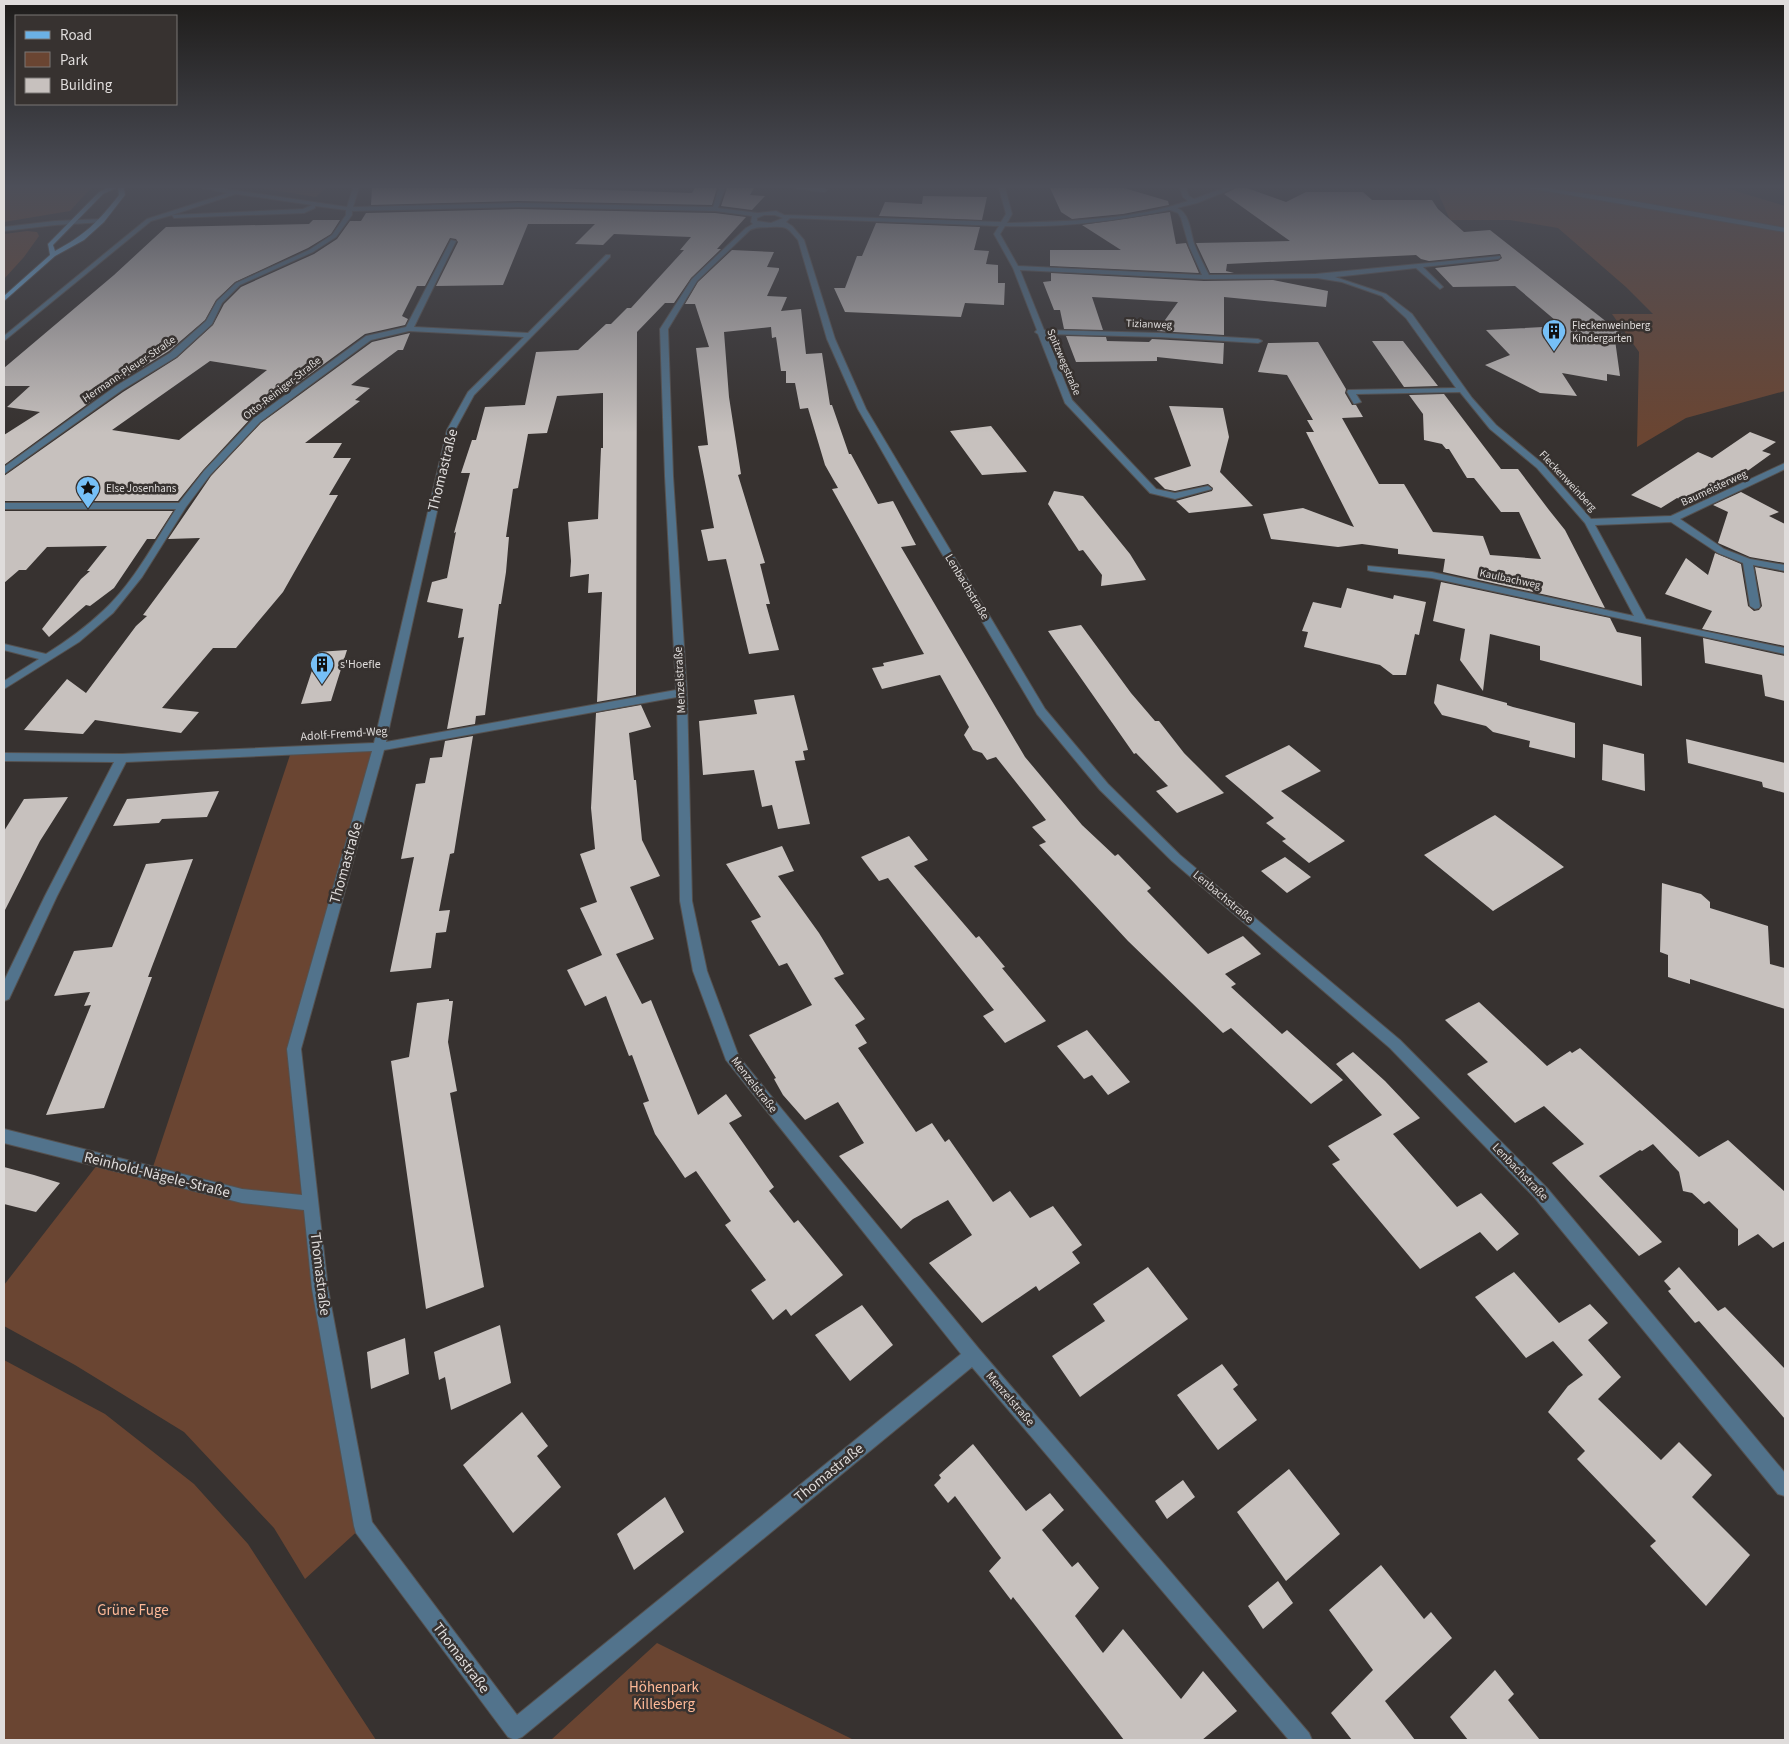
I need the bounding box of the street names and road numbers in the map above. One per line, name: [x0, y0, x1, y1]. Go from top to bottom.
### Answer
street label: Tizianweg: [1126, 316, 1173, 332]
street label: Spitzwegstraße: [1043, 326, 1085, 398]
street label: Hermann-Pleuer-Straße: [79, 332, 179, 406]
street label: Otto-Reiniger-Straße: [240, 353, 324, 423]
street label: Thomastraße: [423, 427, 463, 513]
street label: Fleckenweinberg: [1536, 447, 1600, 515]
street label: Baumeisterweg: [1678, 466, 1750, 510]
street label: Lenbachstraße: [941, 551, 993, 623]
street label: Kaulbachweg: [1478, 565, 1542, 593]
street label: Menzelstraße: [670, 646, 690, 714]
street label: Adolf-Fremd-Weg: [300, 722, 388, 746]
street label: Thomastraße: [324, 820, 368, 906]
street label: Lenbachstraße: [1189, 867, 1257, 927]
street label: Menzelstraße: [727, 1053, 781, 1117]
street label: Lenbachstraße: [1488, 1139, 1552, 1205]
street label: Reinhold-Nägele-Straße: [82, 1147, 232, 1203]
street label: Thomastraße: [304, 1231, 336, 1317]
street label: Menzelstraße: [982, 1368, 1038, 1430]
street label: Thomastraße: [790, 1438, 868, 1508]
street label: Thomastraße: [427, 1618, 495, 1698]

